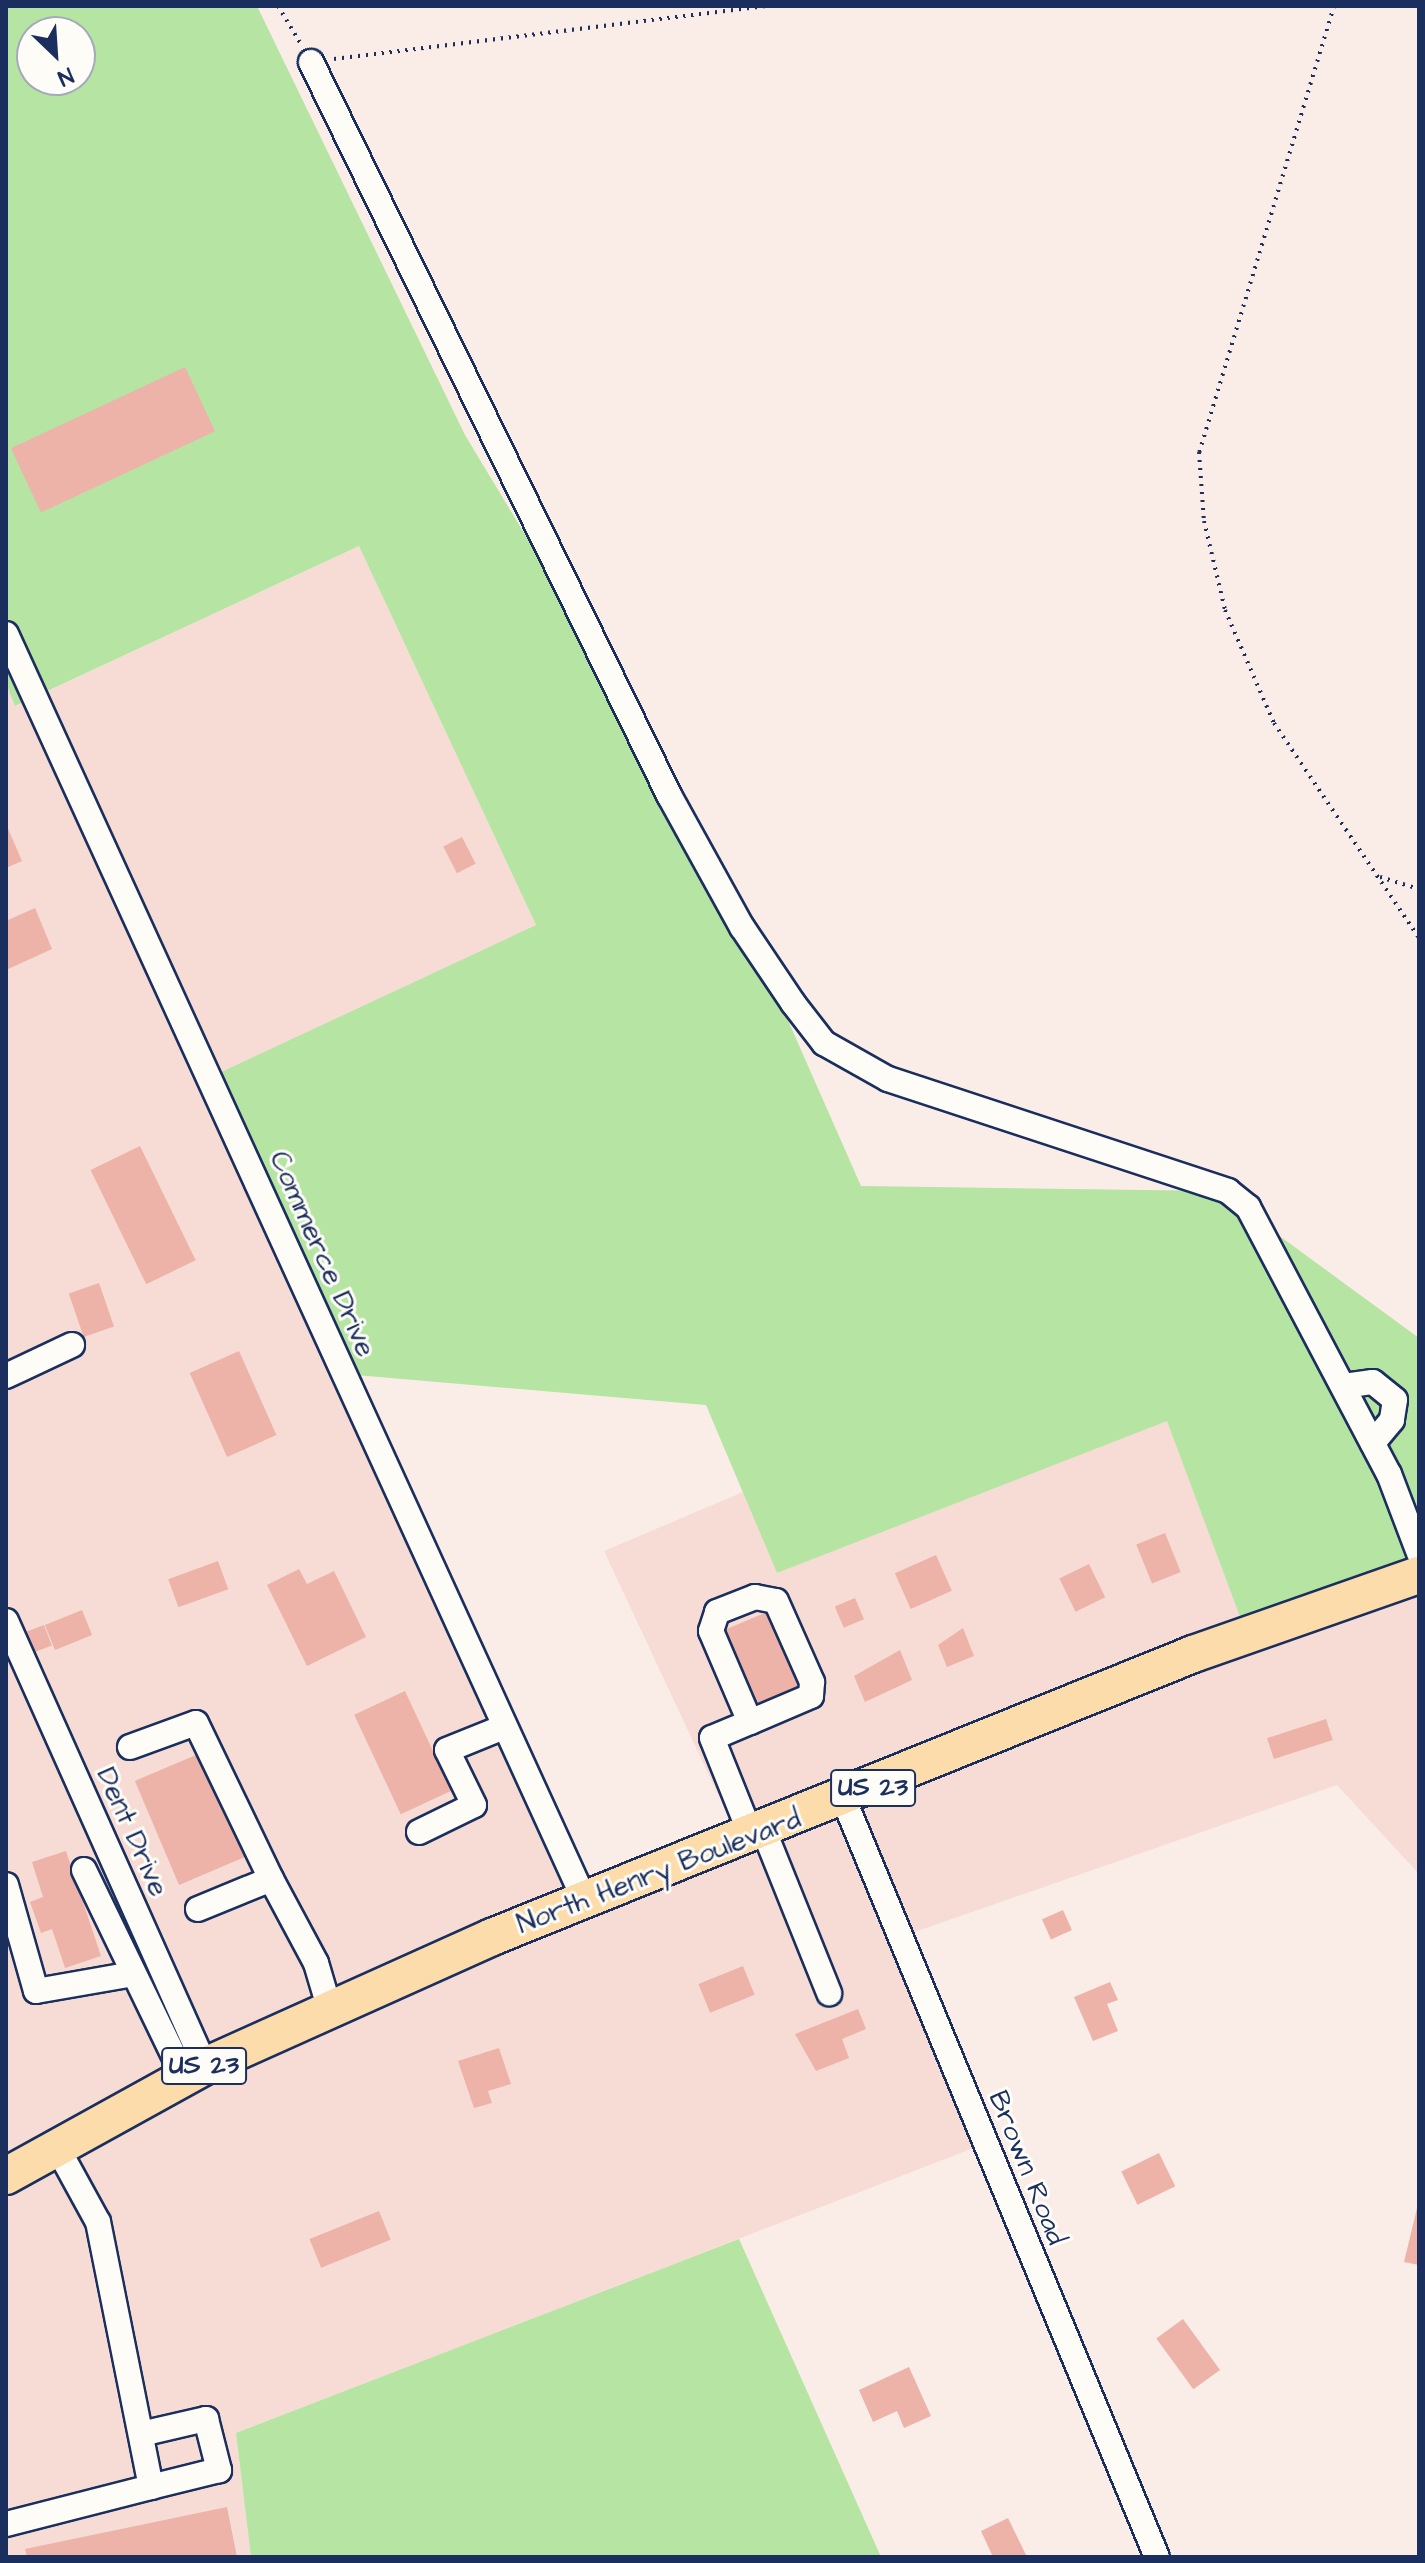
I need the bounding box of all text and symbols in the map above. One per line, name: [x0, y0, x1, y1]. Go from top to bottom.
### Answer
north arrow: [16, 16, 96, 96]
text: N: [53, 59, 78, 93]
street label: Commerce Drive: [262, 1146, 382, 1362]
street label: Dent Drive: [89, 1762, 175, 1902]
road number: US 23: [829, 1766, 917, 1810]
street label: North Henry Boulevard: [512, 1802, 806, 1942]
road number: US 23: [160, 2044, 248, 2088]
street label: Brown Road: [981, 2086, 1073, 2250]

